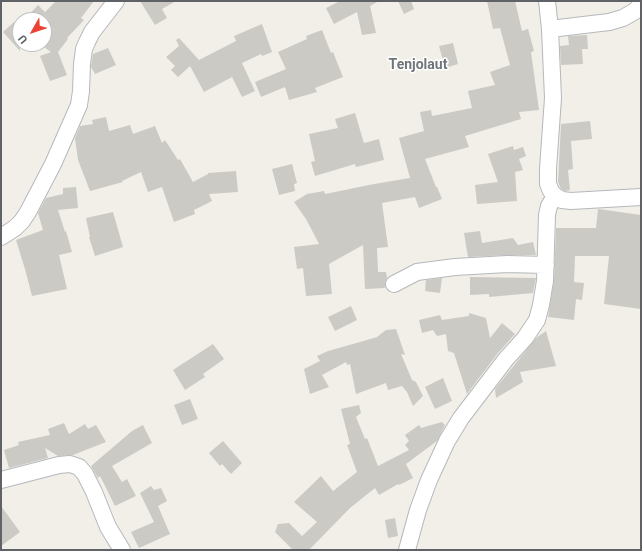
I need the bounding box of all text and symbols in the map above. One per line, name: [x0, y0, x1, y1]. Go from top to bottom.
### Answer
north arrow: [12, 12, 52, 52]
text: U: [16, 32, 30, 46]
district label: Tenjolaut: [389, 57, 447, 73]

